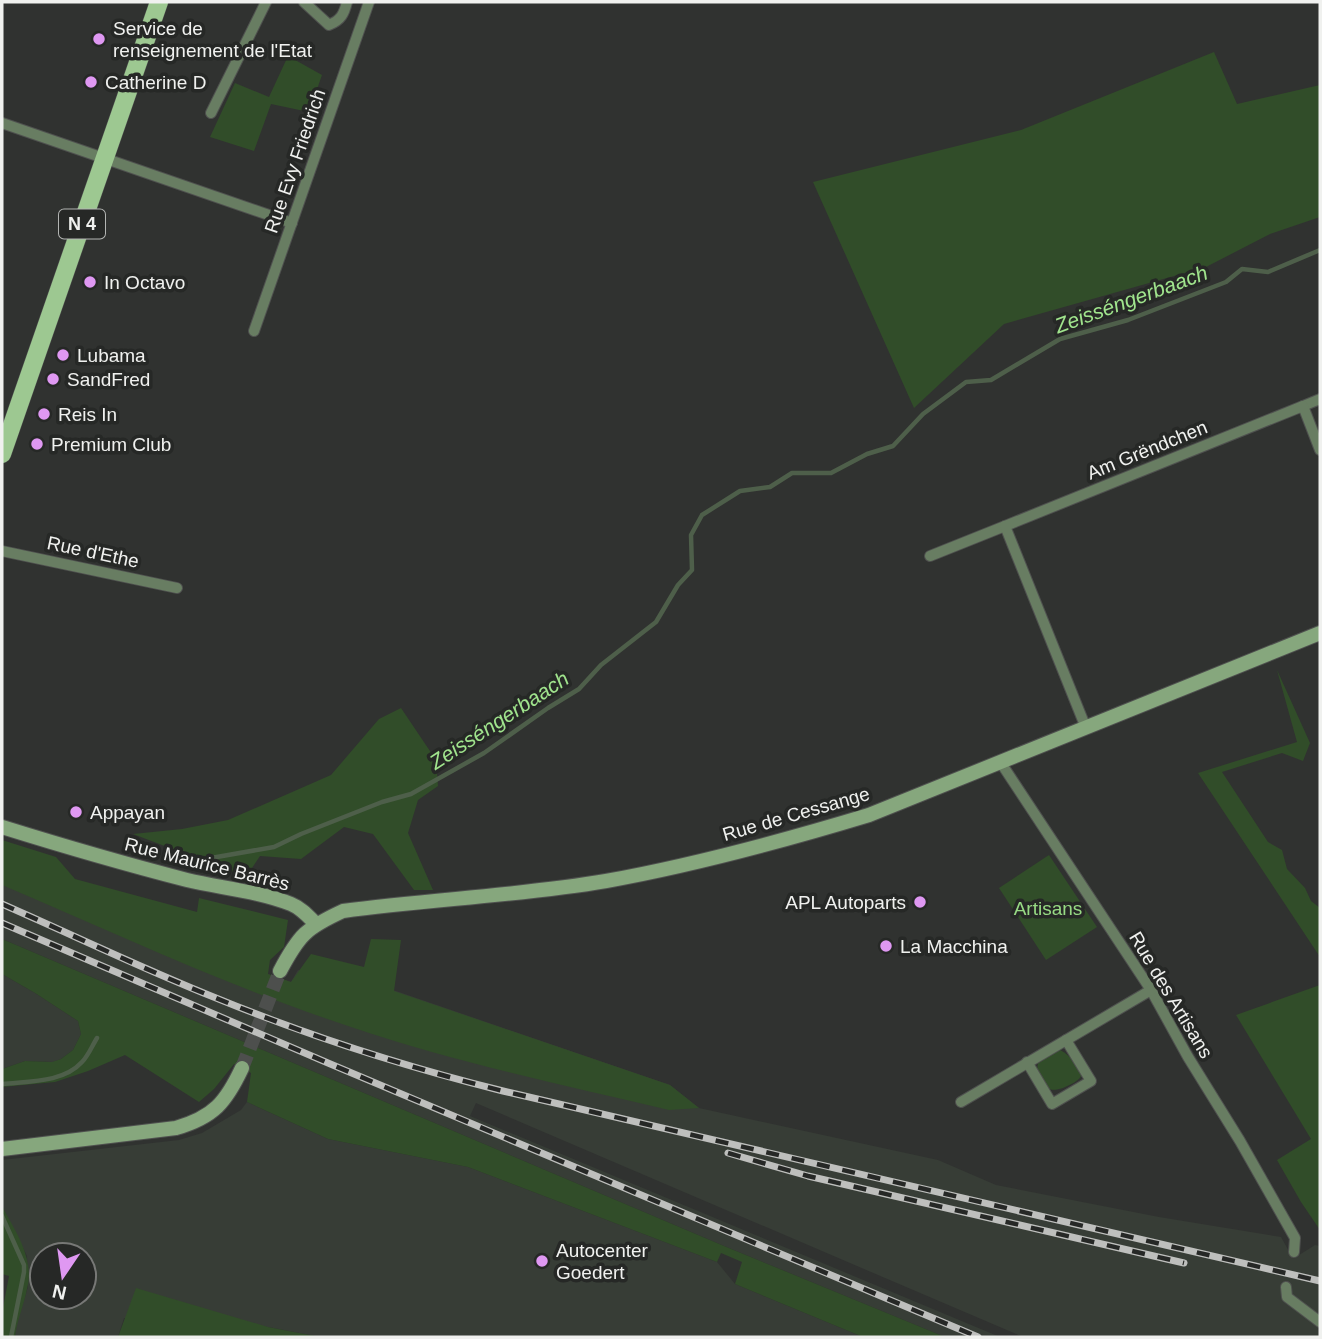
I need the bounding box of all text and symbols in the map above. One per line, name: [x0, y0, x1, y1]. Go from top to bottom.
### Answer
place label: Service de renseignement de l'Etat: [113, 18, 313, 61]
marker: Service de renseignement de l'Etat: [91, 31, 107, 47]
place label: Catherine D: [105, 72, 206, 93]
marker: Catherine D: [83, 74, 99, 90]
street label: Rue Evy Friedrich: [260, 86, 330, 236]
road number: N 4: [59, 210, 105, 238]
water label: Zeisséngerbaach: [1050, 261, 1211, 338]
place label: In Octavo: [104, 272, 185, 293]
marker: In Octavo: [82, 274, 98, 290]
place label: Lubama: [77, 345, 146, 366]
marker: Lubama: [55, 347, 71, 363]
place label: SandFred: [67, 369, 150, 390]
marker: SandFred: [45, 371, 61, 387]
place label: Reis In: [58, 404, 117, 425]
marker: Reis In: [36, 406, 52, 422]
street label: Am Grëndchen: [1084, 416, 1210, 484]
place label: Premium Club: [51, 434, 171, 455]
marker: Premium Club: [29, 436, 45, 452]
street label: Rue d'Ethe: [45, 532, 141, 572]
water label: Zeisséngerbaach: [424, 666, 573, 774]
street label: Rue de Cessange: [720, 783, 872, 845]
place label: Appayan: [90, 802, 165, 823]
marker: Appayan: [68, 804, 84, 820]
street label: Rue Maurice Barrès: [122, 833, 292, 895]
place label: APL Autoparts: [785, 892, 906, 913]
marker: APL Autoparts: [912, 894, 928, 910]
park label: Artisans: [1014, 898, 1082, 919]
street label: Rue des Artisans: [1125, 928, 1217, 1062]
place label: La Macchina: [900, 936, 1008, 957]
marker: La Macchina: [878, 938, 894, 954]
place label: Autocenter Goedert: [556, 1240, 649, 1283]
north arrow: [28, 1241, 98, 1311]
marker: Autocenter Goedert: [534, 1253, 550, 1269]
text: N: [50, 1280, 68, 1304]

